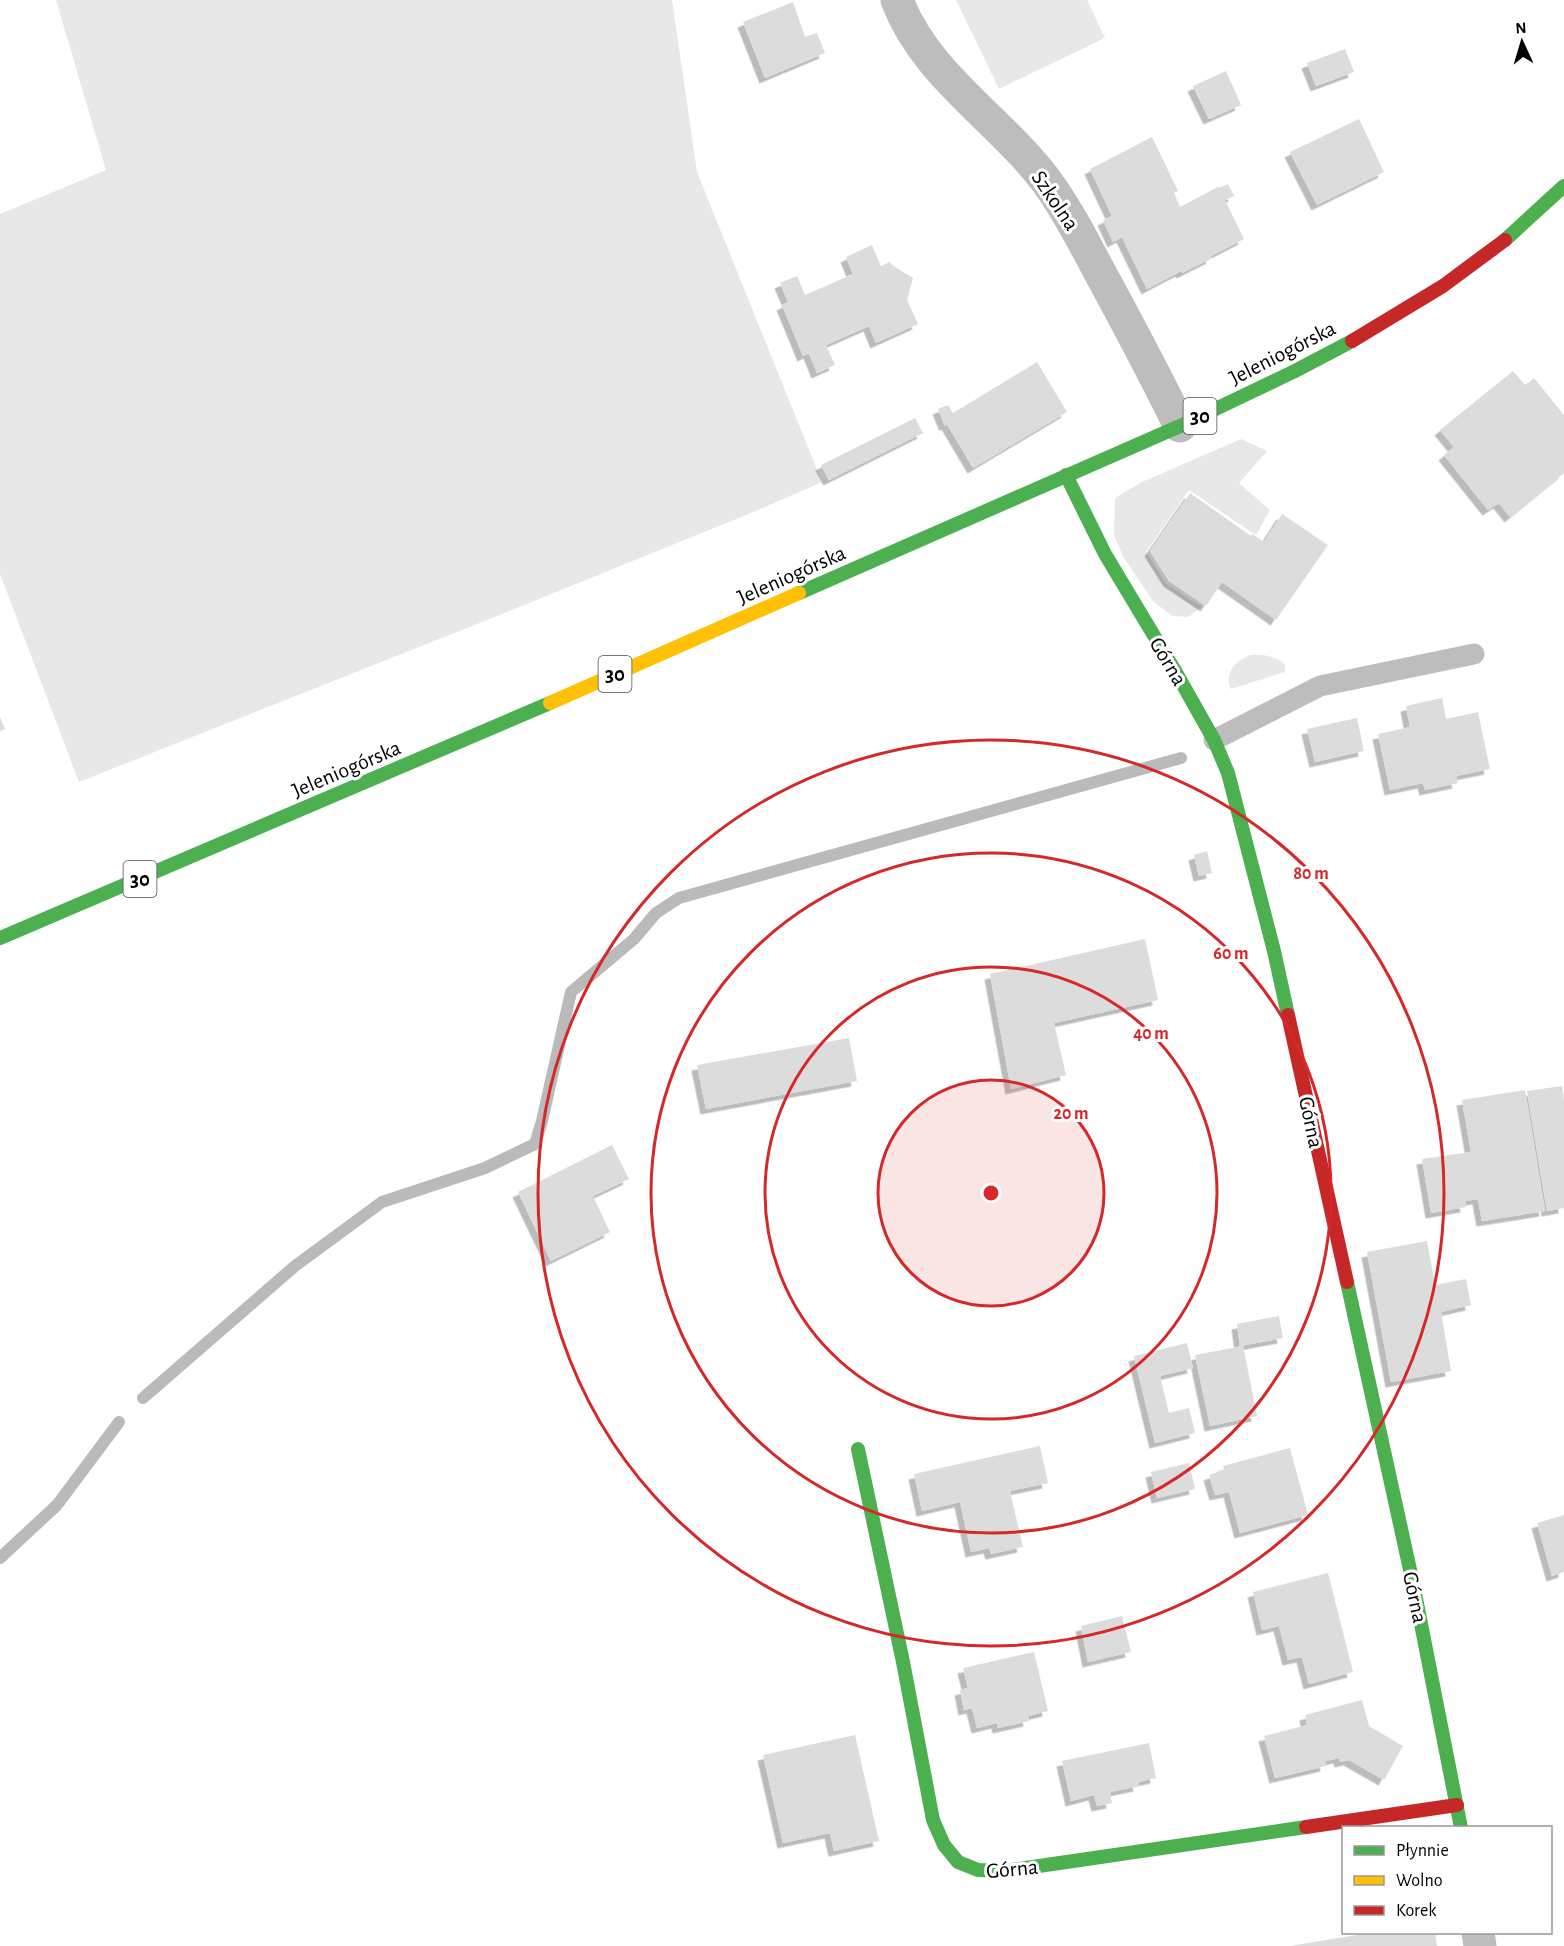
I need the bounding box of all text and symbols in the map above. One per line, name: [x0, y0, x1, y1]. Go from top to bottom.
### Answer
north arrow: [1492, 12, 1552, 72]
text: N: [1515, 20, 1527, 36]
street label: Szkolna: [1027, 167, 1083, 234]
street label: Jeleniogórska: [1226, 317, 1339, 389]
road number: 30: [1184, 398, 1216, 434]
street label: Jeleniogórska: [734, 541, 849, 609]
street label: Górna: [1145, 634, 1191, 689]
road number: 30: [598, 656, 632, 692]
street label: Jeleniogórska: [289, 736, 404, 802]
road number: 30: [124, 861, 156, 897]
text: 80 m: [1293, 865, 1329, 883]
text: 60 m: [1213, 945, 1249, 963]
text: 40 m: [1133, 1025, 1169, 1043]
street label: Górna: [1295, 1095, 1327, 1150]
text: 20 m: [1053, 1105, 1089, 1123]
centre of rings: [981, 1183, 1001, 1203]
street label: Górna: [1399, 1570, 1431, 1625]
legend: [1342, 1826, 1552, 1934]
text: Płynnie: [1396, 1842, 1449, 1860]
street label: Górna: [985, 1856, 1039, 1882]
text: Wolno: [1396, 1872, 1443, 1890]
text: Korek: [1396, 1902, 1437, 1920]

